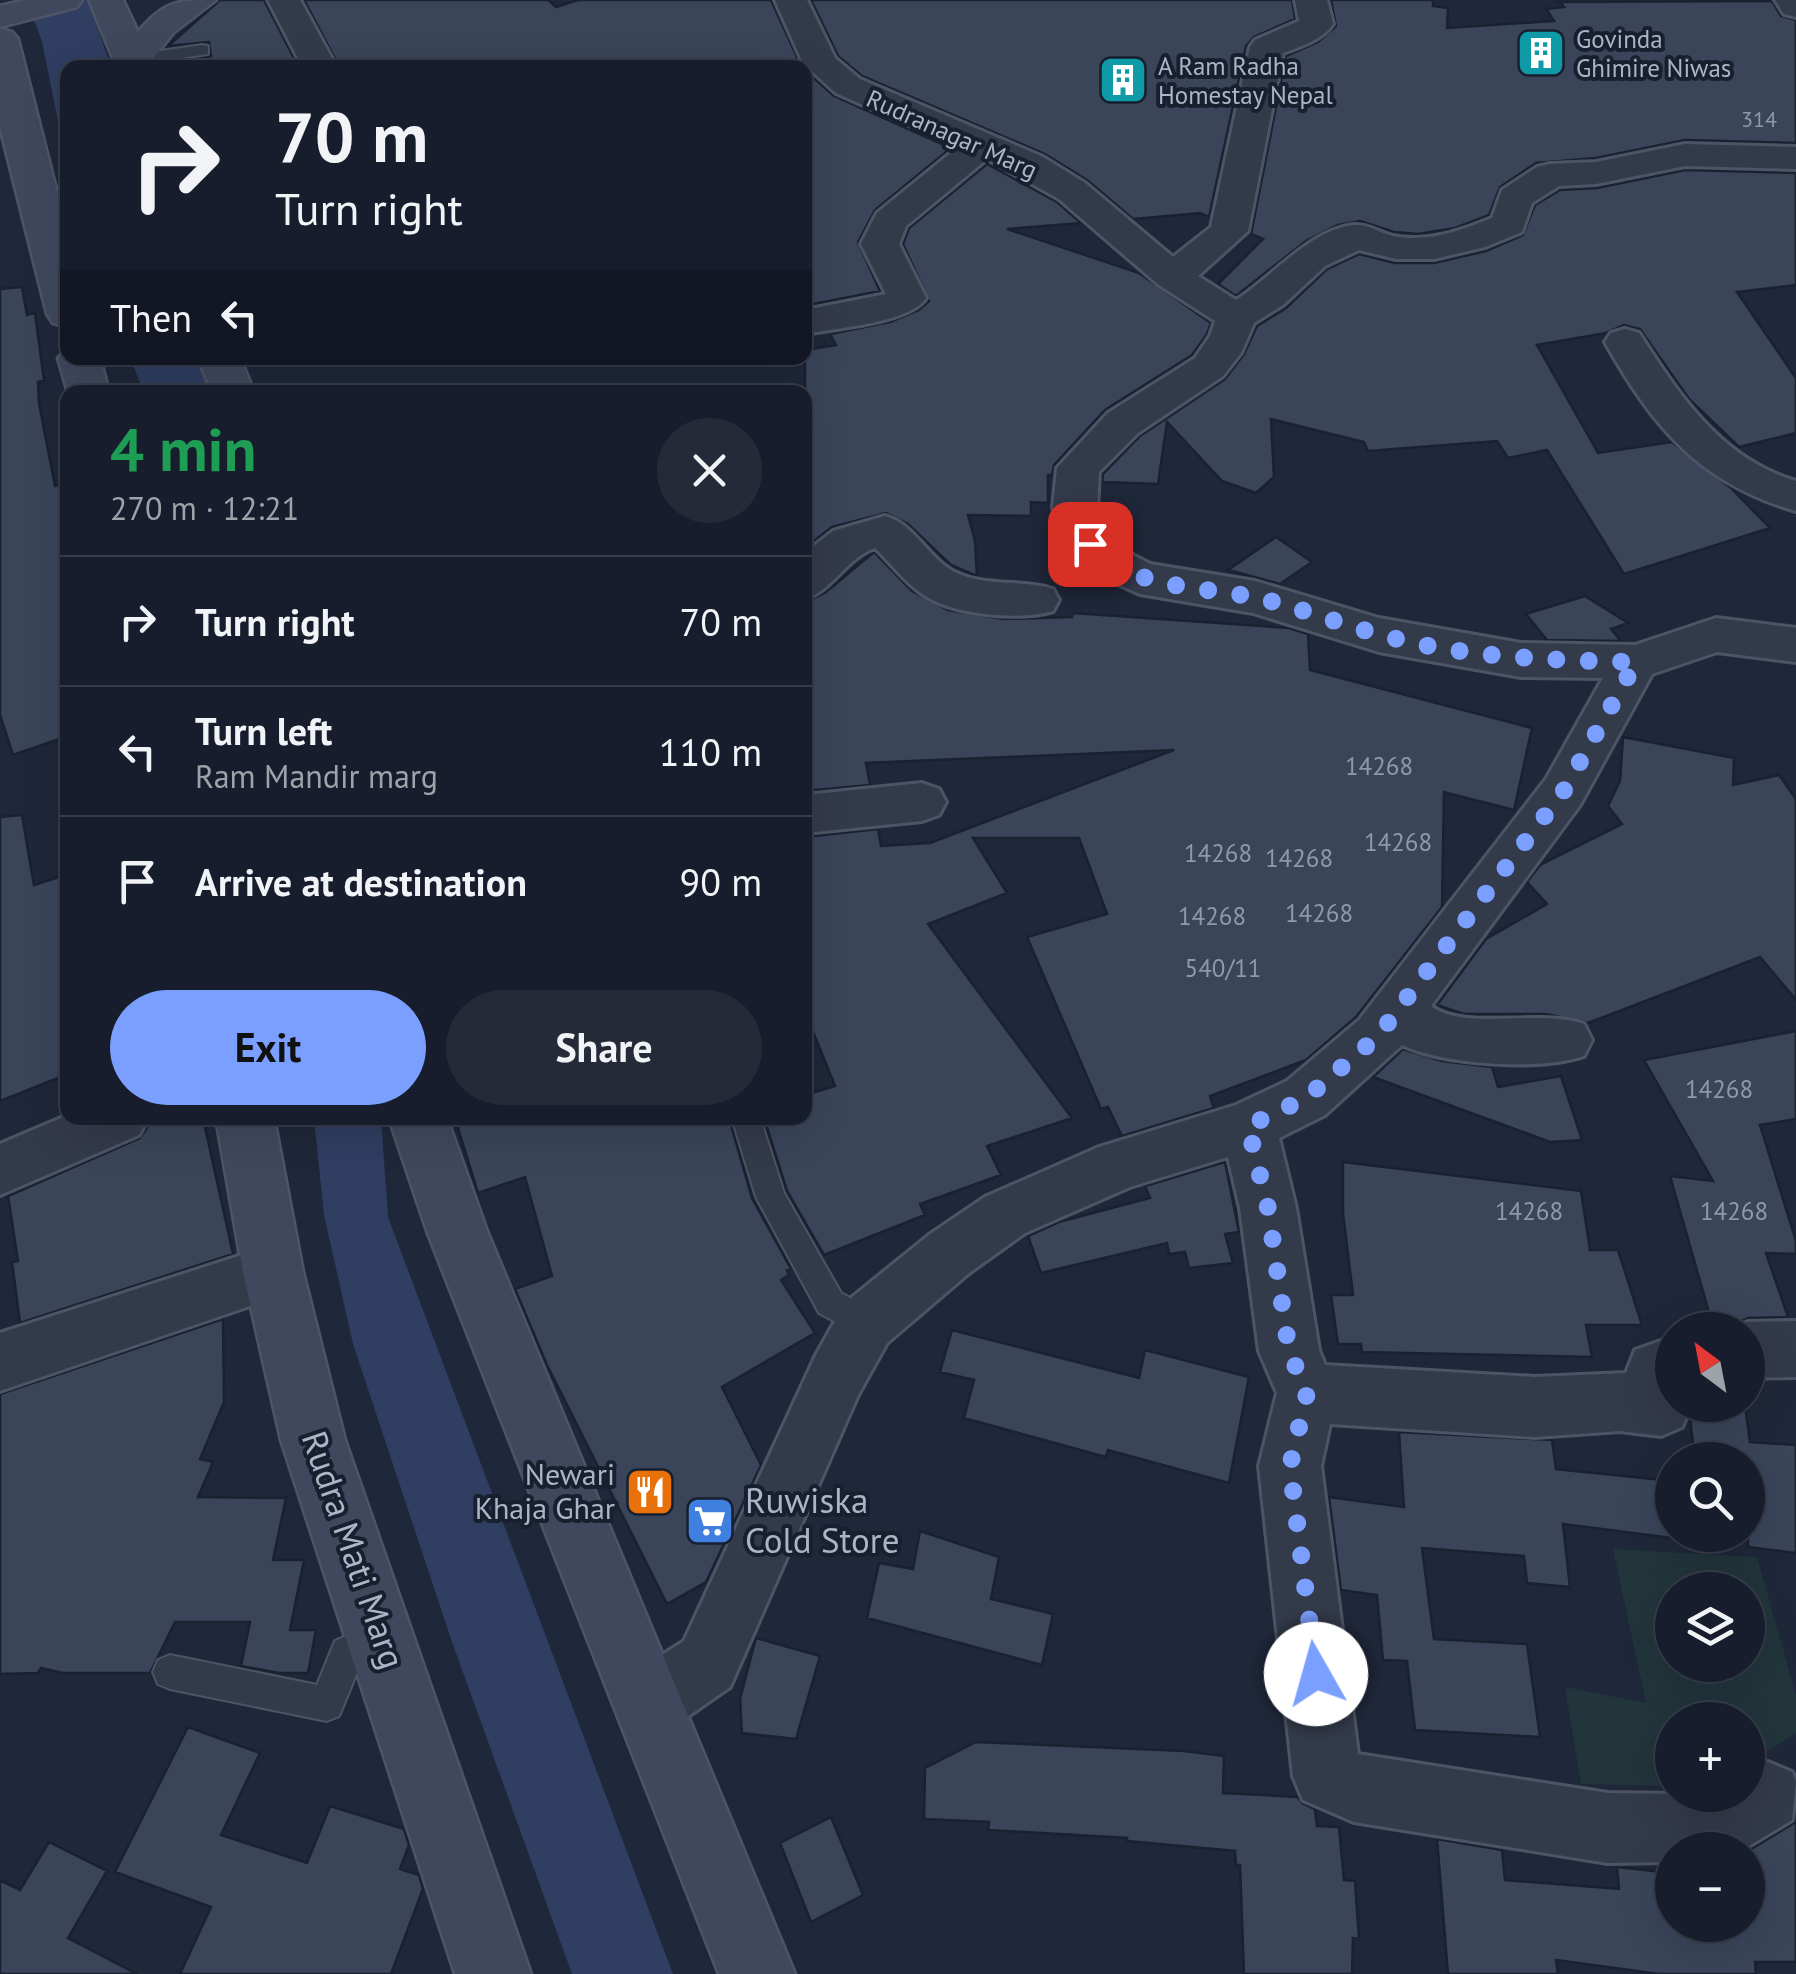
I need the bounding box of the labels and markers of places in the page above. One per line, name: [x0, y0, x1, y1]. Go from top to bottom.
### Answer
place label: Govinda Ghimire Niwas: [1576, 23, 1731, 84]
building icon: Govinda Ghimire Niwas: [1515, 27, 1567, 79]
place label: A Ram Radha Homestay Nepal: [1158, 50, 1333, 111]
building icon: A Ram Radha Homestay Nepal: [1097, 54, 1149, 106]
pin: [1048, 502, 1133, 587]
place label: Newari Khaja Ghar: [475, 1454, 615, 1527]
restaurant icon: Newari Khaja Ghar: [624, 1466, 676, 1518]
place label: Ruwiska Cold Store: [745, 1477, 899, 1563]
supermarket icon: Ruwiska Cold Store: [684, 1495, 736, 1547]

